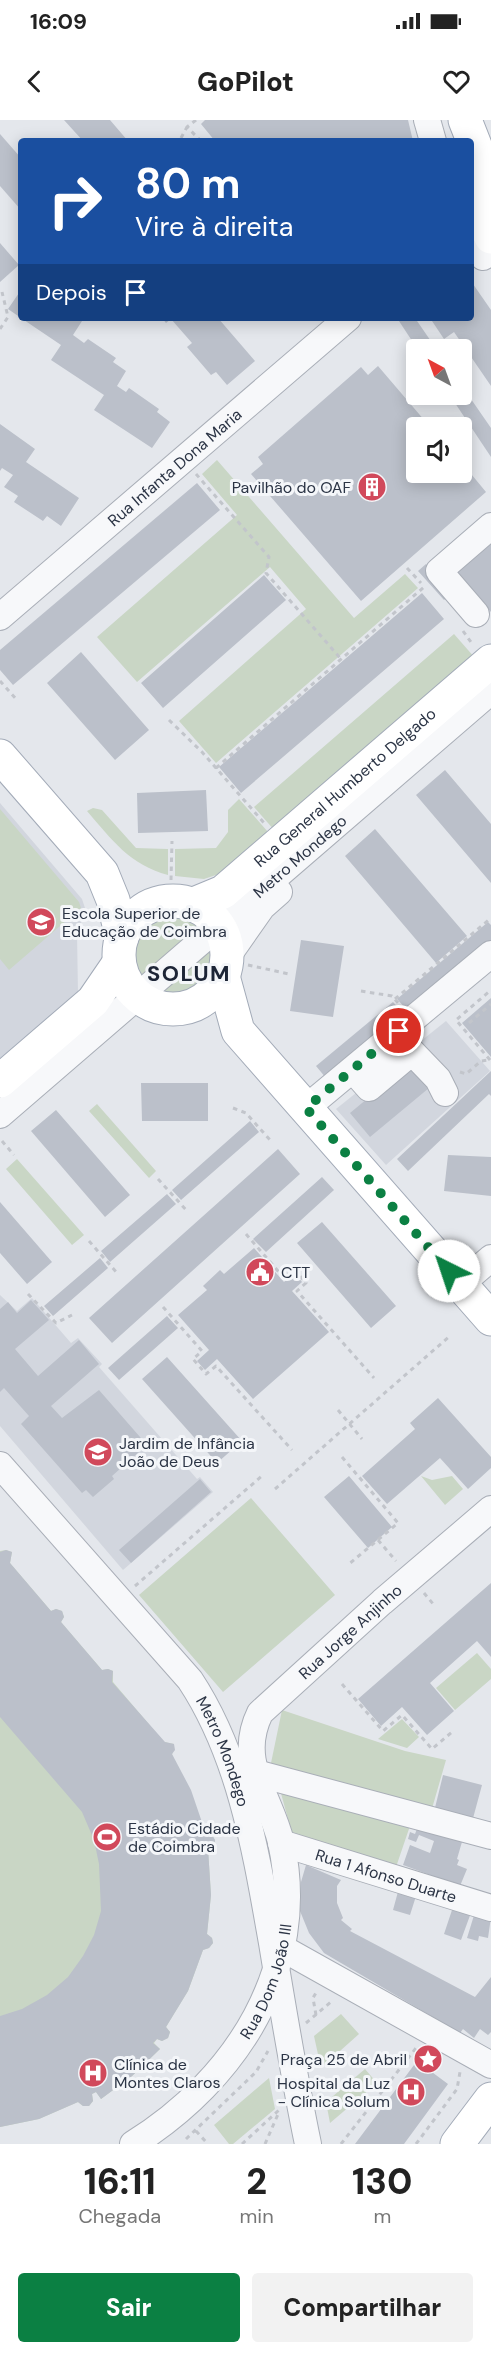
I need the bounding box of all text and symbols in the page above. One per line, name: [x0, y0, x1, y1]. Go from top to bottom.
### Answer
text: 16:09: [30, 7, 87, 36]
text: GoPilot: [197, 64, 294, 99]
icon: back: [18, 65, 51, 98]
icon: heart: [440, 65, 473, 98]
text: 80 m: [135, 156, 241, 211]
icon: right: [36, 162, 114, 240]
text: Vire à direita: [135, 209, 293, 244]
icon: arrive: [119, 276, 152, 309]
text: Depois: [36, 278, 107, 307]
north arrow: [406, 339, 472, 405]
map controls: [406, 339, 472, 483]
street label: Rua Infanta Dona Maria: [103, 404, 246, 531]
button: sound: [406, 417, 472, 483]
building icon: Pavilhão do OAF: [356, 471, 388, 503]
place label: Pavilhão do OAF: [232, 477, 351, 498]
street label: Rua General Humberto Delgado: [250, 703, 440, 872]
street label: Metro Mondego: [249, 810, 351, 903]
place label: Escola Superior de Educação de Coimbra: [62, 903, 227, 942]
school or university icon: Escola Superior de Educação de Coimbra: [25, 906, 57, 938]
district label: SOLUM: [147, 959, 231, 988]
pin: [373, 1005, 424, 1056]
icon: arrive: [382, 1014, 415, 1047]
position arrow: [417, 1239, 481, 1303]
public building icon: CTT: [244, 1256, 276, 1288]
place label: CTT: [281, 1262, 310, 1283]
place label: Jardim de Infância João de Deus: [119, 1433, 255, 1472]
school or university icon: Jardim de Infância João de Deus: [82, 1436, 114, 1468]
street label: Rua Jorge Anjinho: [294, 1580, 406, 1684]
street label: Metro Mondego: [191, 1693, 254, 1809]
place label: Estádio Cidade de Coimbra: [128, 1818, 240, 1857]
sports icon: Estádio Cidade de Coimbra: [91, 1821, 123, 1853]
street label: Rua 1 Afonso Duarte: [313, 1844, 459, 1908]
street label: Rua Dom João III: [235, 1923, 296, 2043]
place icon: Praça 25 de Abril: [412, 2043, 444, 2075]
place label: Praça 25 de Abril: [280, 2049, 407, 2070]
place label: Clínica de Montes Claros: [114, 2054, 220, 2093]
hospital icon: Clínica de Montes Claros: [77, 2057, 109, 2089]
place label: Hospital da Luz - Clínica Solum: [277, 2073, 390, 2112]
hospital icon: Hospital da Luz - Clínica Solum: [395, 2076, 427, 2108]
text: 16:11: [84, 2158, 156, 2205]
text: 2: [246, 2158, 267, 2205]
text: 130: [352, 2158, 413, 2205]
text: Chegada: [78, 2203, 161, 2229]
text: min: [240, 2203, 274, 2229]
text: m: [373, 2203, 391, 2229]
button: Sair: [18, 2273, 240, 2342]
button: Compartilhar: [252, 2273, 473, 2342]

